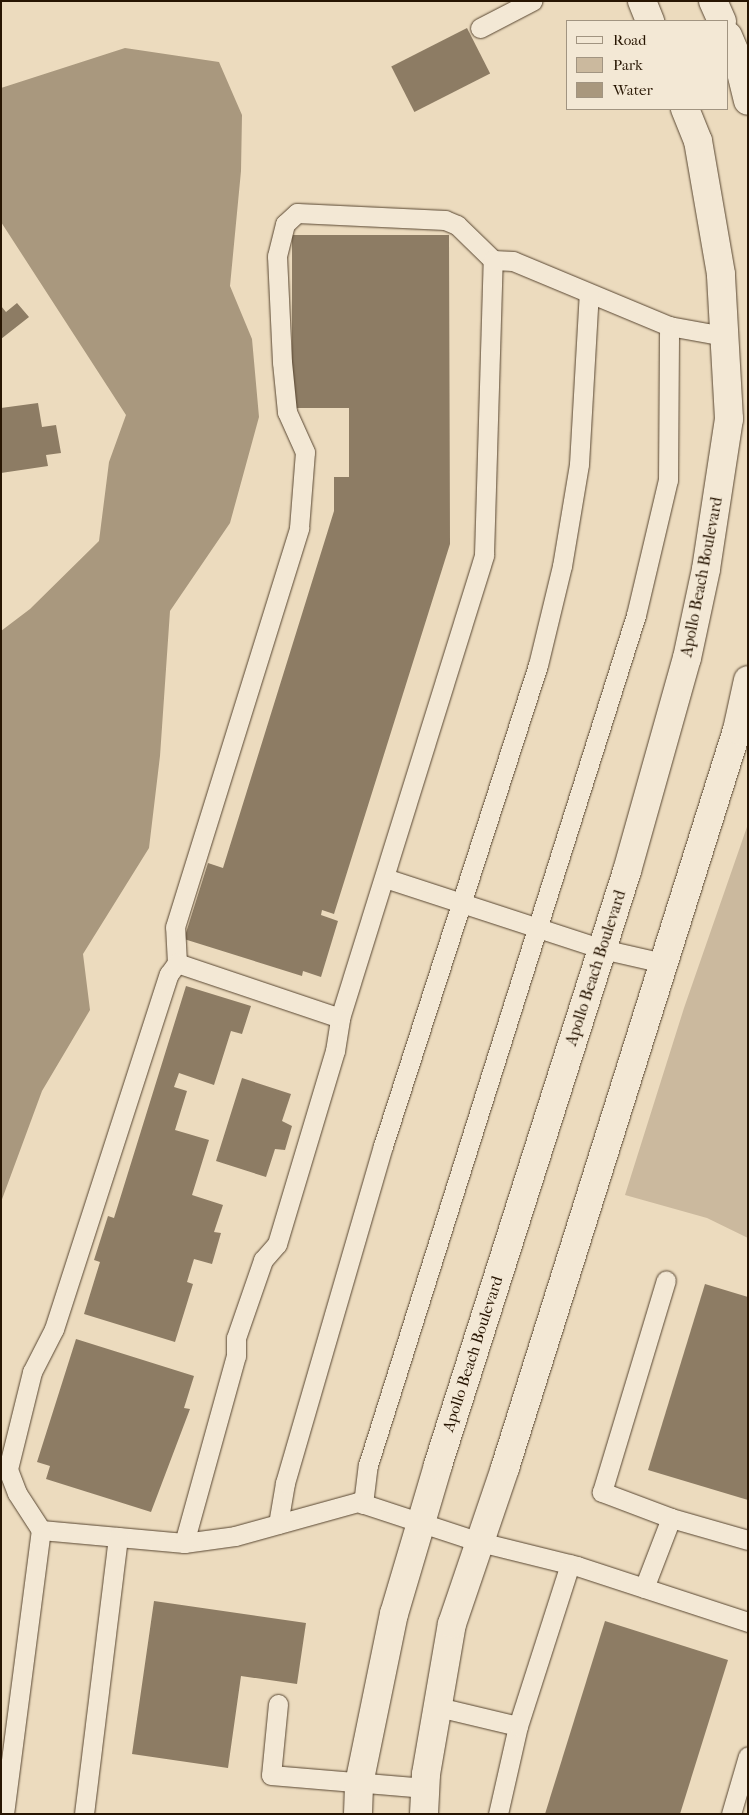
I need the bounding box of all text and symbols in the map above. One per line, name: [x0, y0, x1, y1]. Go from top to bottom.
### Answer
legend: [566, 20, 729, 110]
text: Road: [613, 31, 646, 49]
text: Park: [613, 56, 643, 74]
text: Water: [613, 81, 653, 99]
street label: Apollo Beach Boulevard: [677, 495, 727, 659]
street label: Apollo Beach Boulevard: [562, 888, 630, 1048]
street label: Apollo Beach Boulevard: [439, 1274, 507, 1434]

